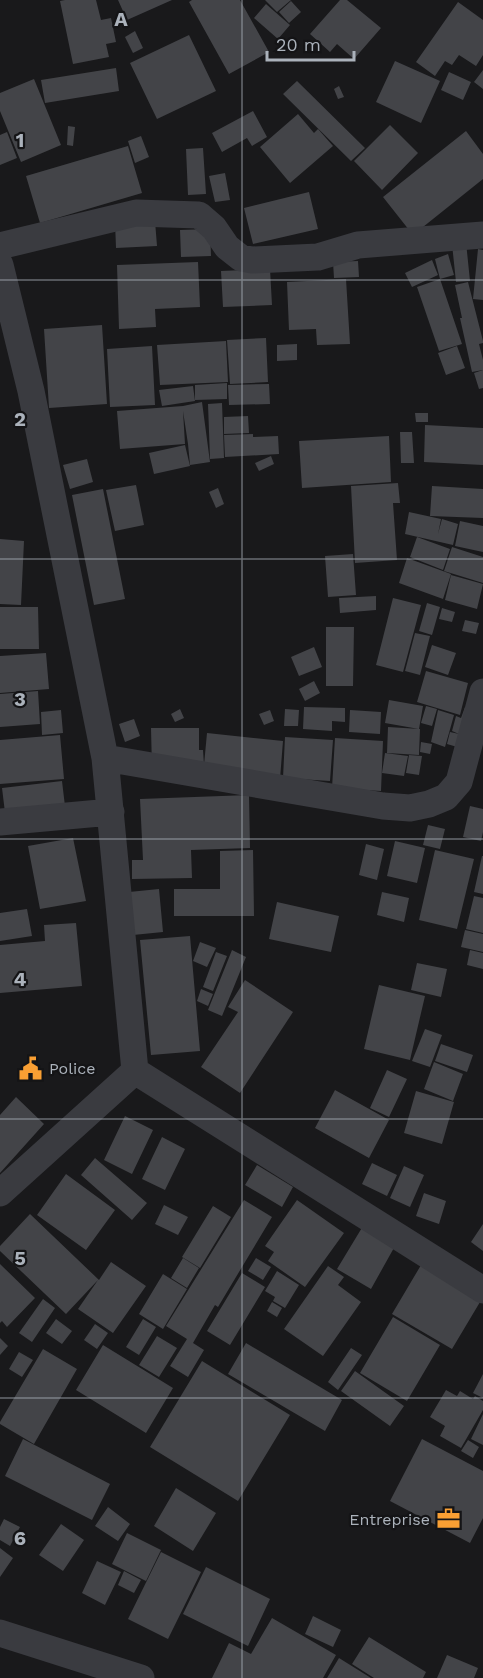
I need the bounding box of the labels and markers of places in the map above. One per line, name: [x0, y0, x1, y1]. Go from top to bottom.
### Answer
public building icon: Police: [18, 1055, 44, 1081]
place label: Police: [49, 1059, 96, 1078]
office icon: Entreprise: [435, 1506, 461, 1532]
place label: Entreprise: [349, 1510, 430, 1529]

